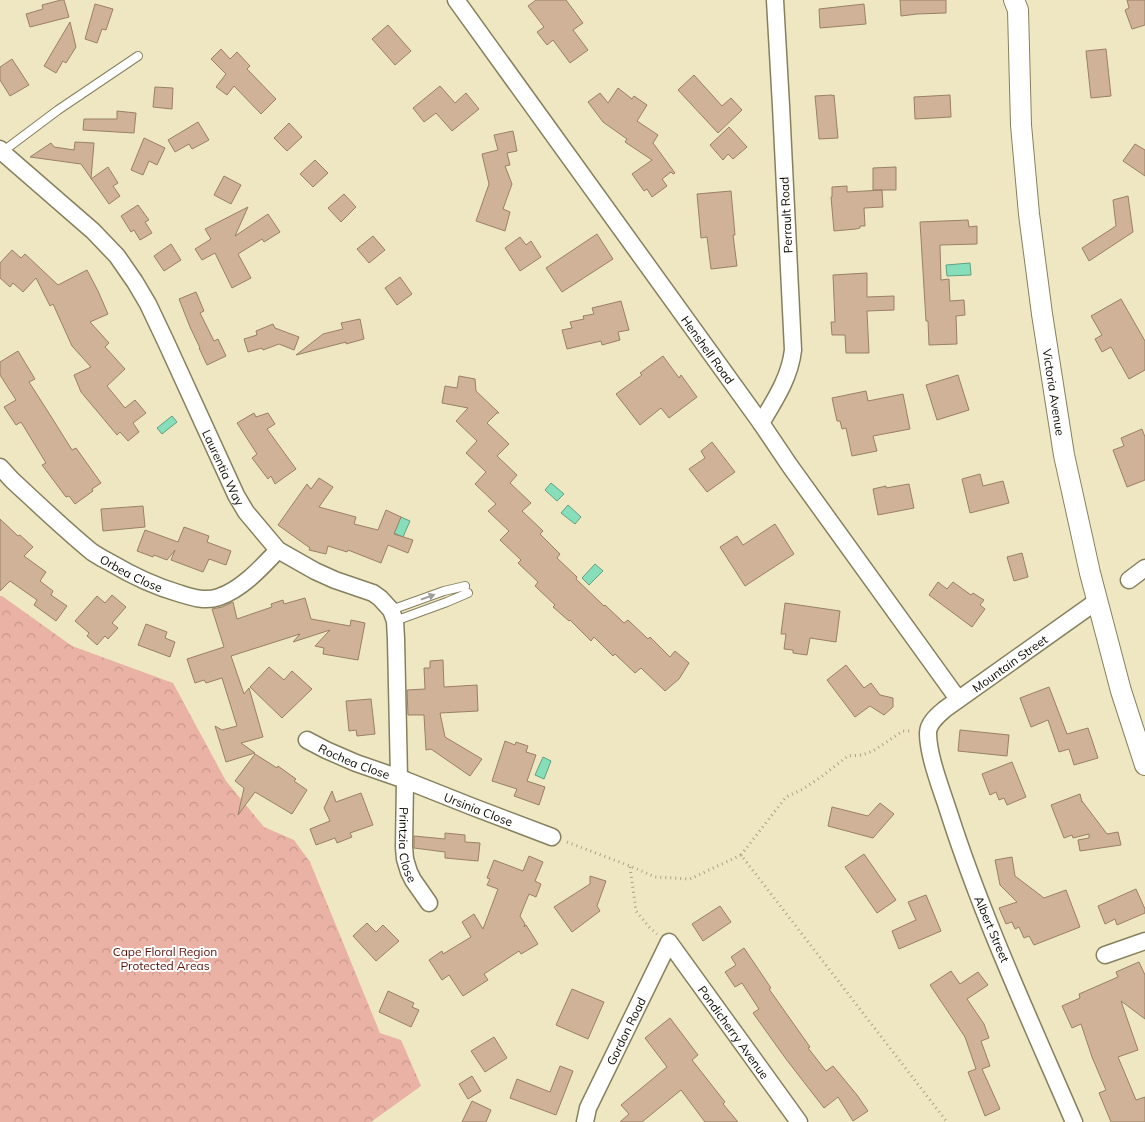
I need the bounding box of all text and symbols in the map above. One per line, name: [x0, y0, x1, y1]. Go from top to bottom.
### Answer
street label: Perrault Road: [777, 176, 795, 254]
street label: Henshell Road: [678, 313, 738, 387]
street label: Victoria Avenue: [1040, 348, 1068, 436]
street label: Laurentia Way: [200, 427, 248, 509]
street label: Orbea Close: [97, 551, 165, 595]
one-way arrow: [421, 592, 436, 600]
street label: Mountain Street: [969, 631, 1050, 695]
street label: Rochea Close: [316, 740, 392, 782]
street label: Ursinia Close: [442, 789, 515, 829]
street label: Printzia Close: [396, 807, 420, 885]
street label: Albert Street: [971, 894, 1013, 964]
park label: Cape Floral Region Protected Areas: [113, 944, 217, 973]
street label: Pondicherry Avenue: [695, 982, 773, 1082]
street label: Gordon Road: [603, 995, 648, 1067]

